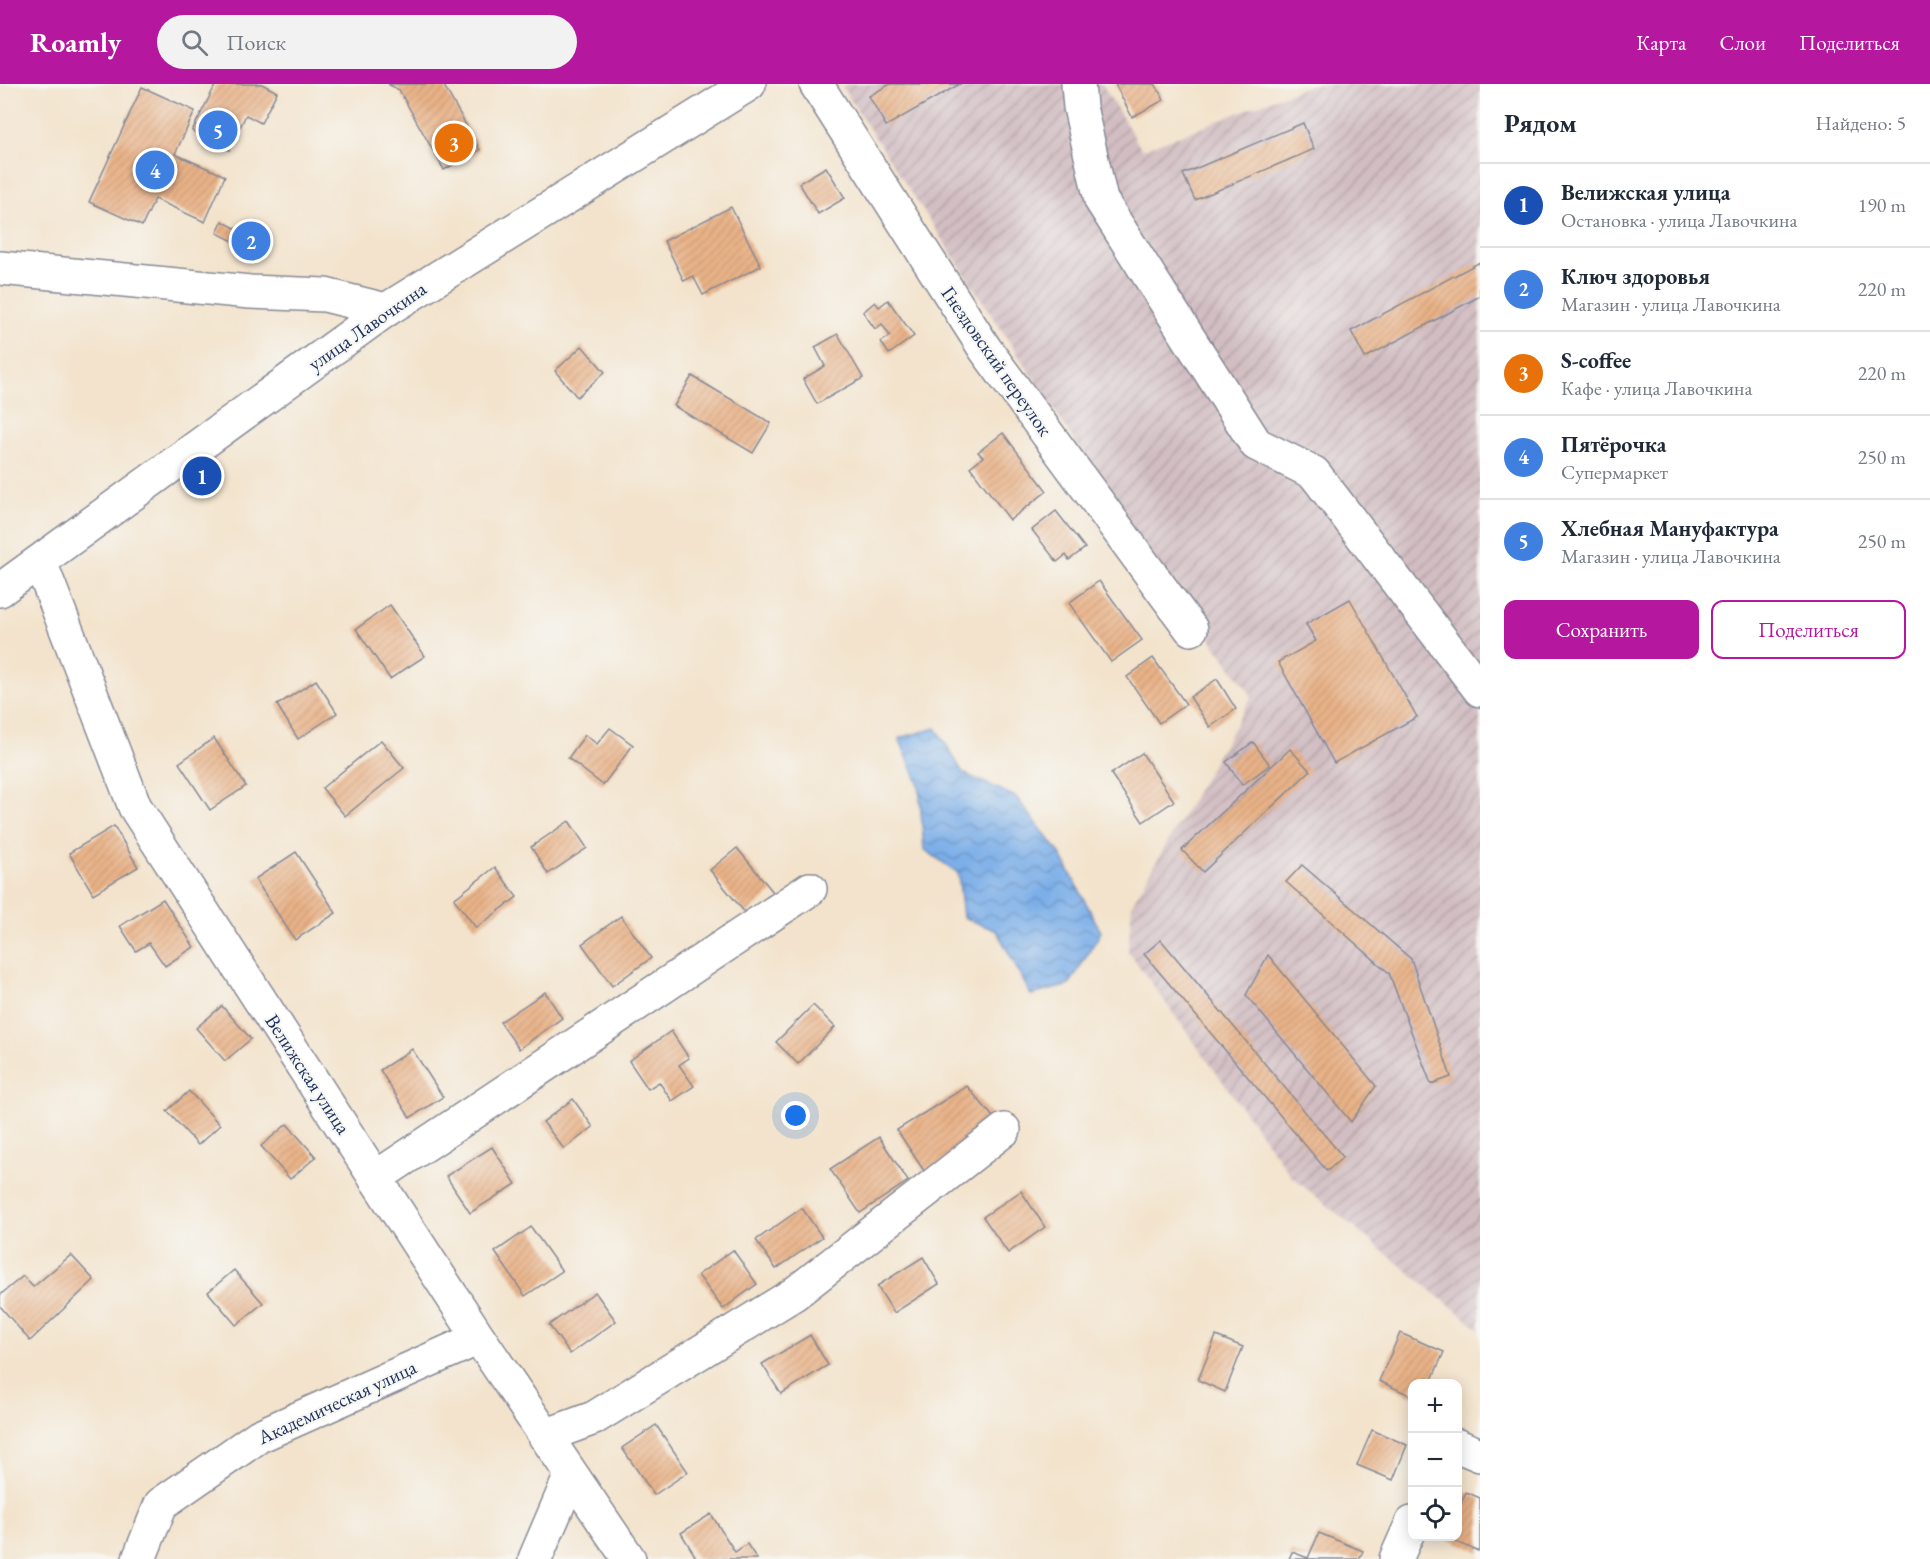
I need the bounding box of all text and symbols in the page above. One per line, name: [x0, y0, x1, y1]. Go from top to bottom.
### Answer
search box: [157, 15, 577, 69]
text: Roamly: [30, 24, 121, 60]
icon: search: [178, 26, 211, 59]
text: Поиск: [226, 28, 286, 57]
text: Карта: [1636, 29, 1686, 56]
text: Слои: [1719, 29, 1766, 56]
text: Поделиться: [1799, 29, 1900, 56]
text: Рядом: [1504, 106, 1577, 140]
pin: 5: [198, 108, 238, 152]
text: Найдено: 5: [1815, 110, 1906, 136]
pin: 3: [434, 120, 474, 166]
pin: 4: [136, 148, 174, 193]
text: Велижская улица: [1561, 178, 1730, 207]
text: 1: [1518, 192, 1529, 218]
text: 190 m: [1858, 192, 1906, 218]
text: Остановка · улица Лавочкина: [1561, 207, 1797, 233]
pin: 2: [232, 218, 270, 264]
text: Ключ здоровья: [1561, 262, 1710, 291]
street label: улица Лавочкина: [303, 276, 431, 376]
text: 2: [1518, 276, 1529, 302]
text: 220 m: [1858, 276, 1906, 302]
street label: Гнездовский переулок: [936, 281, 1059, 441]
text: Магазин · улица Лавочкина: [1561, 291, 1781, 317]
text: S-coffee: [1561, 346, 1631, 375]
text: 3: [1518, 360, 1529, 386]
text: 220 m: [1858, 360, 1906, 386]
text: Кафе · улица Лавочкина: [1561, 375, 1752, 401]
text: Пятёрочка: [1561, 430, 1666, 459]
text: 4: [1518, 444, 1529, 470]
text: 250 m: [1858, 444, 1906, 470]
pin: 1: [182, 454, 222, 498]
text: Супермаркет: [1561, 459, 1668, 485]
text: Хлебная Мануфактура: [1561, 514, 1779, 543]
text: 5: [1518, 528, 1529, 554]
text: 250 m: [1858, 528, 1906, 554]
text: Магазин · улица Лавочкина: [1561, 543, 1781, 569]
button: Сохранить: [1504, 600, 1699, 659]
button: Поделиться: [1711, 600, 1906, 659]
street label: Велижская улица: [260, 1009, 357, 1139]
your location: [781, 1101, 810, 1130]
street label: Академическая улица: [253, 1354, 421, 1451]
map controls: [1408, 1379, 1462, 1541]
button: +: [1408, 1379, 1462, 1433]
button: −: [1408, 1433, 1462, 1487]
button: locate: [1408, 1487, 1462, 1541]

